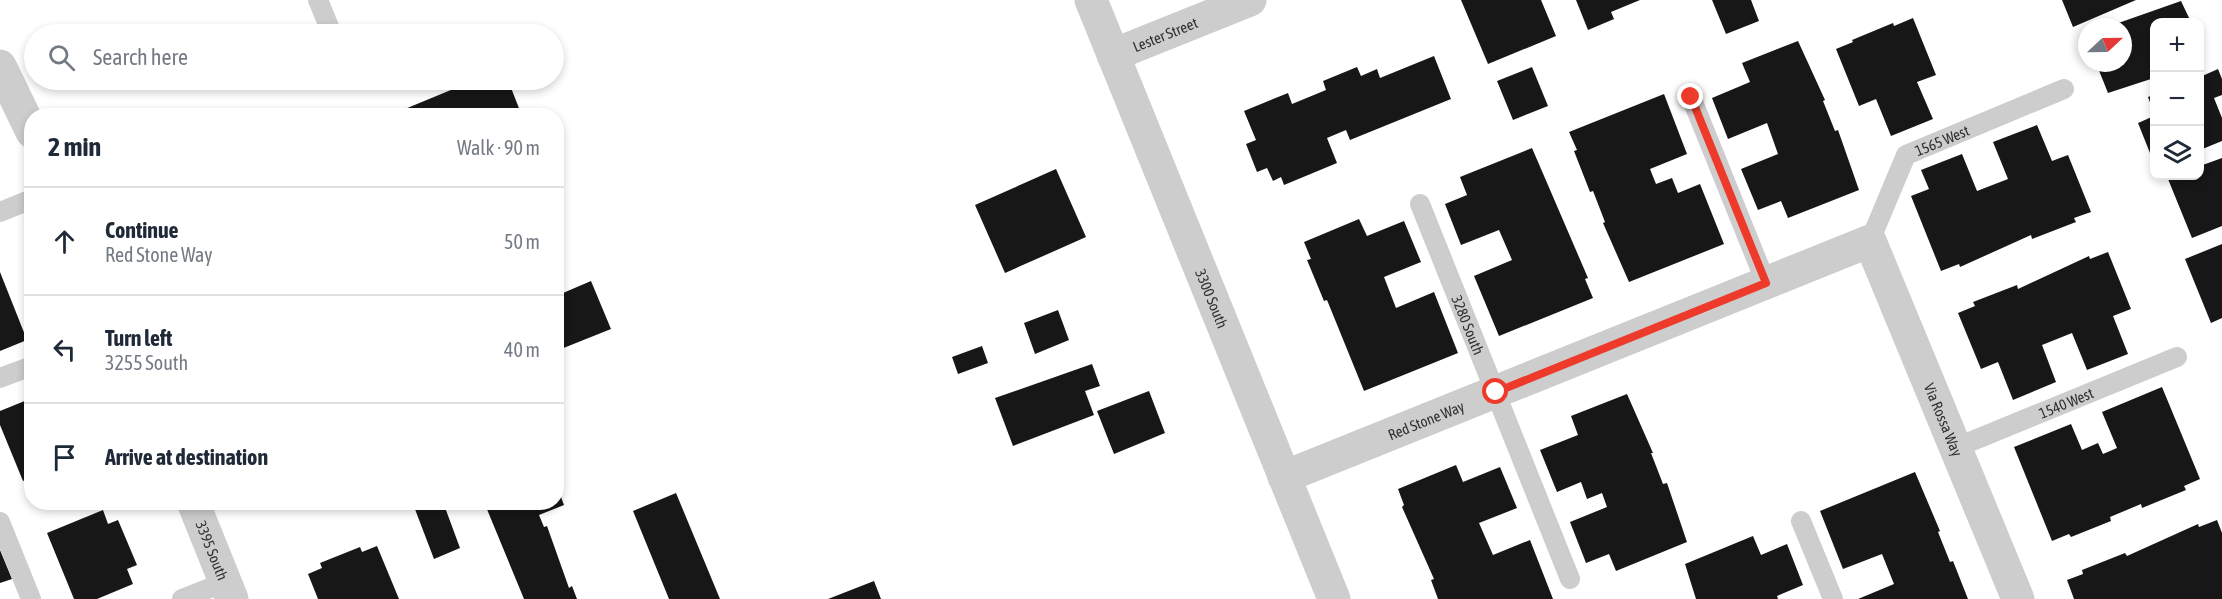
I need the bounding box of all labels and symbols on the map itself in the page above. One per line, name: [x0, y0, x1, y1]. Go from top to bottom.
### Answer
street label: Lester Street: [1130, 14, 1200, 55]
north arrow: [2078, 18, 2132, 72]
route end: [1677, 83, 1703, 109]
street label: 1565 West: [1912, 121, 1971, 159]
street label: 3300 South: [1192, 266, 1232, 331]
street label: 3280 South: [1449, 293, 1488, 357]
route start: [1482, 378, 1508, 404]
street label: Via Rossa Way: [1921, 380, 1967, 459]
street label: 1540 West: [2036, 384, 2096, 421]
street label: Red Stone Way: [1385, 397, 1467, 443]
street label: 3395 South: [193, 518, 232, 582]

